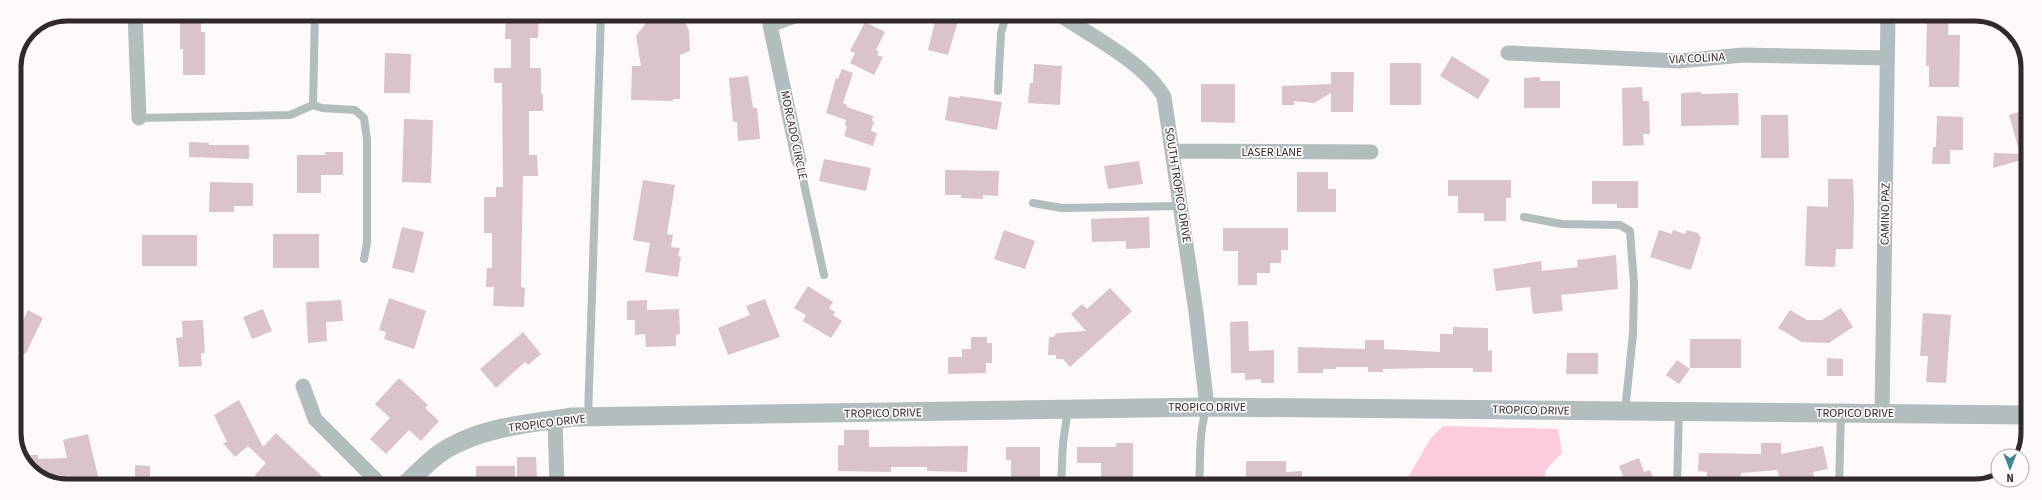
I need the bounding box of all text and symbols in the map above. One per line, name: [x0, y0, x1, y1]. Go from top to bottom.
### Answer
street label: VIA COLINA: [1669, 49, 1726, 68]
street label: MORCADO CIRCLE: [776, 89, 811, 181]
street label: SOUTH TROPICO DRIVE: [1160, 126, 1195, 244]
street label: LASER LANE: [1242, 144, 1302, 161]
street label: CAMINO PAZ: [1876, 183, 1895, 245]
street label: TROPICO DRIVE: [1168, 399, 1246, 416]
street label: TROPICO DRIVE: [1492, 401, 1570, 420]
street label: TROPICO DRIVE: [844, 404, 922, 423]
street label: TROPICO DRIVE: [1816, 405, 1894, 422]
street label: TROPICO DRIVE: [507, 410, 587, 437]
north arrow: [1990, 448, 2030, 488]
text: N: [2006, 470, 2014, 485]

